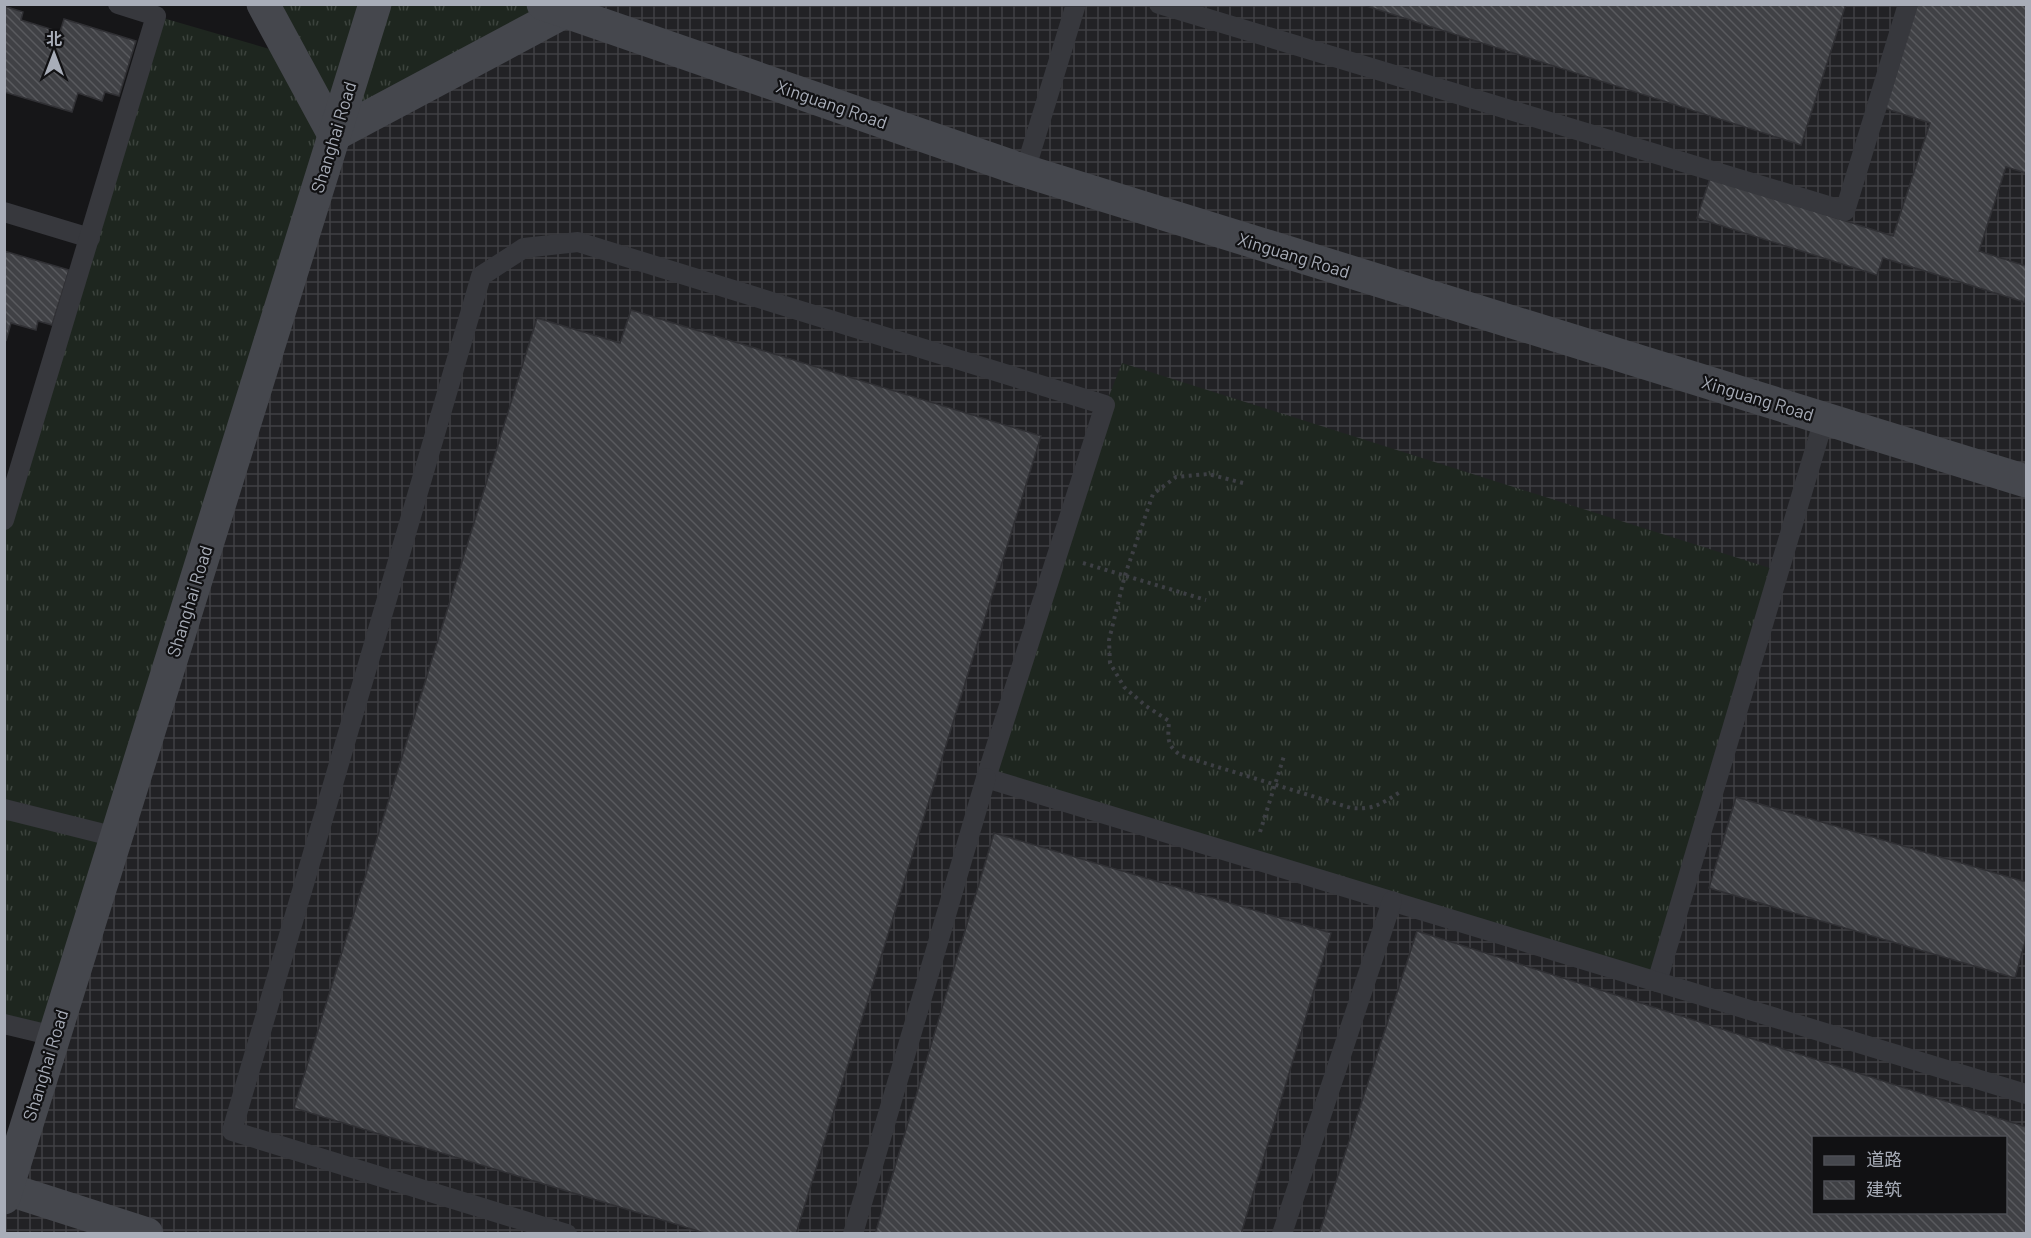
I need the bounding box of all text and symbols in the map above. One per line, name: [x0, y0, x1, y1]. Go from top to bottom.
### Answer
north arrow: [24, 24, 84, 84]
text: 北: [46, 29, 62, 48]
street label: Xinguang Road: [774, 75, 890, 133]
street label: Shanghai Road: [306, 78, 360, 196]
street label: Xinguang Road: [1235, 228, 1353, 282]
street label: Xinguang Road: [1699, 371, 1817, 425]
street label: Shanghai Road: [162, 542, 216, 660]
street label: Shanghai Road: [18, 1006, 72, 1124]
legend: [1812, 1136, 2007, 1214]
text: 道路: [1866, 1148, 1902, 1170]
text: 建筑: [1866, 1178, 1902, 1200]

